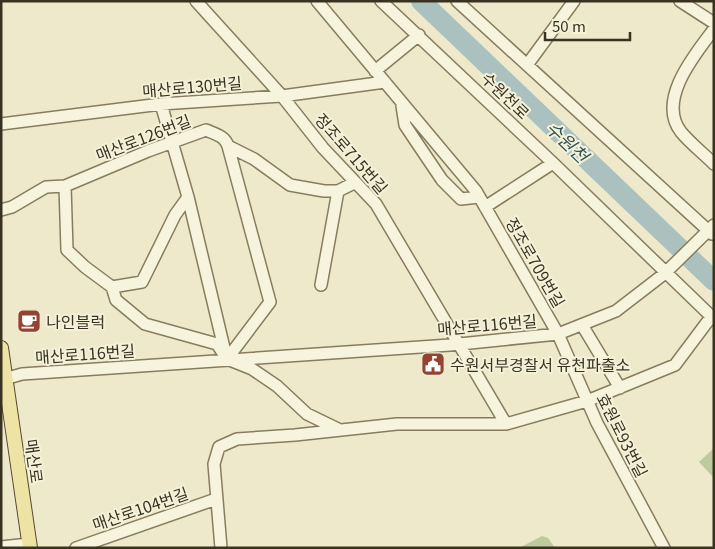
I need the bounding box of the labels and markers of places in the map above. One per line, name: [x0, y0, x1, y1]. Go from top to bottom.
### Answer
cafe icon: 나인블럭: [16, 308, 42, 334]
place label: 나인블럭: [46, 309, 105, 333]
public building icon: 수원서부경찰서 유천파출소: [420, 351, 446, 377]
place label: 수원서부경찰서 유천파출소: [450, 352, 630, 376]

